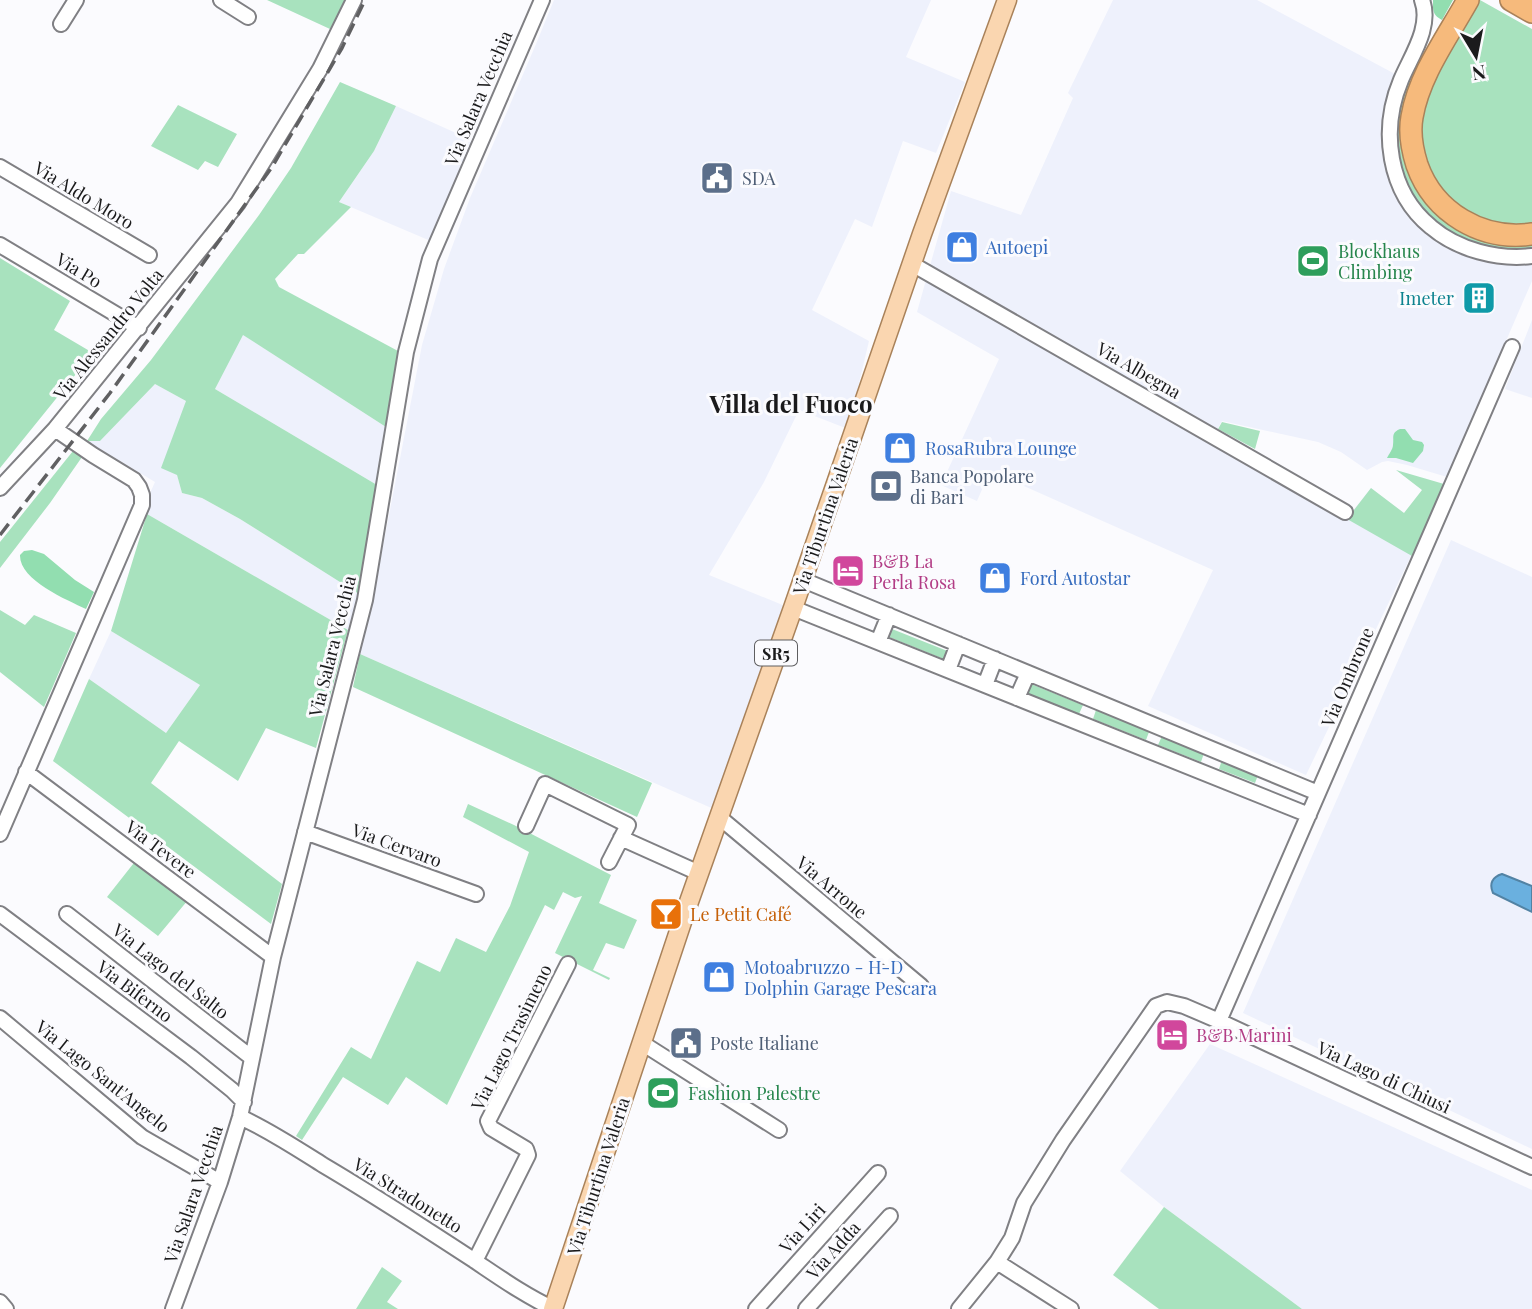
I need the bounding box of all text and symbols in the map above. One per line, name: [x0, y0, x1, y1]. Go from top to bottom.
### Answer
north arrow: [1441, 21, 1511, 91]
street label: Via Salara Vecchia: [438, 27, 517, 170]
text: N: [1470, 60, 1488, 88]
street label: Via Aldo Moro: [29, 155, 139, 234]
public building icon: SDA: [698, 159, 736, 197]
place label: SDA: [742, 166, 776, 190]
shop icon: Autoepi: [943, 228, 981, 266]
place label: Autoepi: [985, 235, 1048, 259]
place label: Blockhaus Climbing: [1338, 239, 1420, 284]
sports icon: Blockhaus Climbing: [1294, 242, 1332, 280]
street label: Via Po: [51, 246, 107, 293]
street label: Via Alessandro Volta: [47, 263, 168, 405]
building icon: Imeter: [1460, 279, 1498, 317]
place label: Imeter: [1399, 286, 1454, 310]
street label: Via Albegna: [1092, 336, 1186, 404]
district label: Villa del Fuoco: [708, 387, 873, 419]
shop icon: RosaRubra Lounge: [881, 429, 919, 467]
street label: Via Tiburtina Valeria: [787, 434, 863, 599]
place label: RosaRubra Lounge: [925, 436, 1077, 460]
place label: Banca Popolare di Bari: [910, 464, 1034, 509]
bank icon: Banca Popolare di Bari: [867, 467, 905, 505]
place label: B&B La Perla Rosa: [872, 549, 956, 594]
hotel icon: B&B La Perla Rosa: [829, 552, 867, 590]
shop icon: Ford Autostar: [976, 559, 1014, 597]
place label: Ford Autostar: [1020, 566, 1131, 590]
street label: Via Salara Vecchia: [303, 573, 361, 720]
street label: Via Ombrone: [1315, 623, 1379, 731]
road number: SR5: [755, 640, 797, 666]
street label: Via Tevere: [120, 814, 201, 884]
street label: Via Cervaro: [348, 817, 445, 872]
street label: Via Arrone: [791, 850, 872, 924]
bar icon: Le Petit Café: [647, 895, 685, 933]
place label: Le Petit Café: [690, 902, 792, 926]
street label: Via Lago del Salto: [107, 917, 234, 1024]
street label: Via Biferno: [91, 954, 178, 1027]
place label: Motoabruzzo - H-D Dolphin Garage Pescara: [744, 955, 937, 1000]
shop icon: Motoabruzzo - H-D Dolphin Garage Pescara: [700, 958, 738, 996]
street label: Via Lago Trasimeno: [465, 960, 557, 1115]
street label: Via Lago Sant'Angelo: [30, 1014, 175, 1138]
hotel icon: B&B Marini: [1153, 1016, 1191, 1054]
place label: B&B Marini: [1196, 1023, 1292, 1047]
public building icon: Poste Italiane: [667, 1024, 705, 1062]
place label: Poste Italiane: [710, 1031, 819, 1055]
street label: Via Lago di Chiusi: [1312, 1035, 1455, 1118]
sports icon: Fashion Palestre: [644, 1074, 682, 1112]
place label: Fashion Palestre: [688, 1081, 821, 1105]
street label: Via Tiburtina Valeria: [561, 1094, 635, 1259]
street label: Via Salara Vecchia: [158, 1122, 228, 1267]
street label: Via Stradonetto: [348, 1151, 467, 1238]
street label: Via Liri: [773, 1198, 830, 1259]
street label: Via Adda: [800, 1216, 865, 1285]

